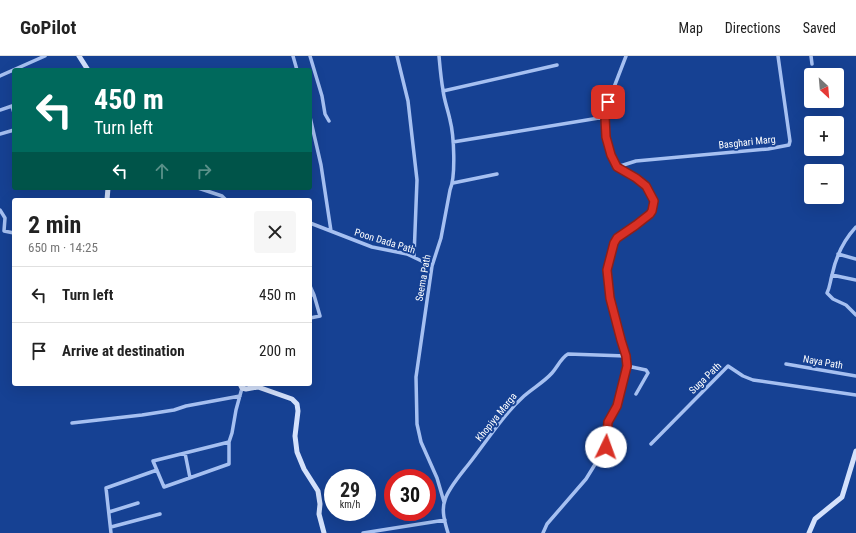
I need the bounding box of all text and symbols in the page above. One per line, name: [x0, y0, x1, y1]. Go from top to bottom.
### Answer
text: GoPilot: [20, 16, 76, 39]
text: Map: [679, 20, 703, 36]
text: Directions: [725, 20, 781, 36]
text: Saved: [803, 20, 836, 36]
north arrow: [804, 68, 844, 108]
map controls: [804, 68, 844, 204]
text: 450 m: [94, 83, 164, 116]
icon: left: [28, 84, 80, 136]
pin: [591, 85, 625, 119]
icon: arrive: [597, 91, 619, 113]
button: +: [804, 116, 844, 156]
text: Turn left: [94, 117, 153, 138]
street label: Basghari Marg: [718, 134, 776, 150]
icon: left: [109, 160, 131, 182]
icon: ahead: [151, 160, 173, 182]
icon: right: [193, 160, 215, 182]
button: −: [804, 164, 844, 204]
text: 2 min: [28, 211, 81, 239]
button: close: [254, 211, 296, 253]
street label: Poon Dada Path: [353, 226, 417, 256]
text: 650 m · 14:25: [28, 240, 98, 255]
street label: Seema Path: [413, 254, 433, 302]
icon: left: [28, 284, 50, 306]
text: Turn left: [62, 286, 113, 304]
text: 450 m: [259, 286, 296, 304]
icon: arrive: [28, 340, 50, 362]
text: Arrive at destination: [62, 342, 185, 360]
text: 200 m: [259, 342, 296, 360]
street label: Naya Path: [802, 353, 844, 371]
street label: Suga Path: [687, 360, 723, 396]
street label: Khopiya Marga: [473, 391, 519, 443]
position arrow: [585, 426, 627, 468]
speed limit sign: 30: [384, 469, 436, 521]
text: 29: [340, 478, 360, 502]
text: km/h: [340, 499, 360, 510]

